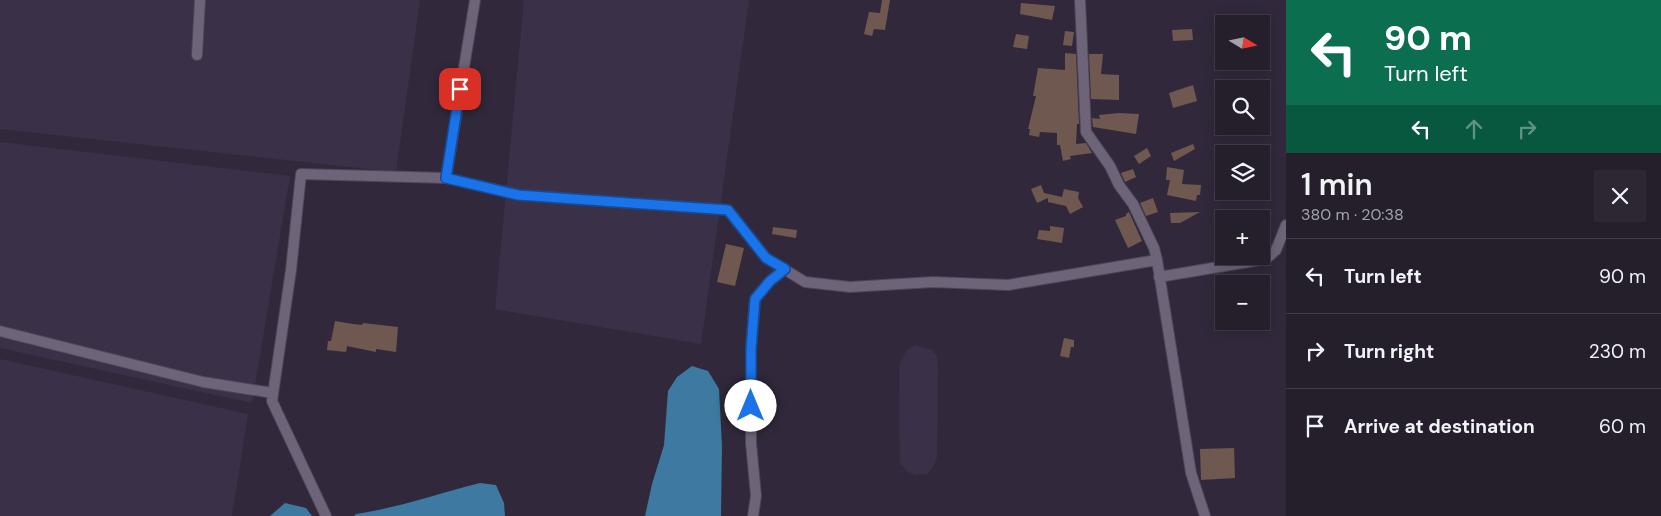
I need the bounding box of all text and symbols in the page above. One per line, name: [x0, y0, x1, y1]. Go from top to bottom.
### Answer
north arrow: [1215, 15, 1270, 70]
map controls: [1215, 15, 1270, 330]
text: 90 m: [1384, 15, 1472, 61]
icon: left: [1301, 20, 1366, 85]
text: Turn left: [1384, 59, 1468, 88]
pin: [439, 68, 481, 110]
icon: arrive: [446, 75, 474, 103]
button: search: [1215, 80, 1270, 135]
icon: left: [1407, 115, 1435, 143]
icon: ahead: [1460, 115, 1488, 143]
icon: right: [1513, 115, 1541, 143]
button: layers: [1215, 145, 1270, 200]
text: 1 min: [1301, 165, 1373, 204]
button: close: [1594, 170, 1646, 222]
text: 380 m · 20:38: [1301, 204, 1404, 225]
button: +: [1215, 210, 1270, 265]
icon: left: [1301, 262, 1329, 290]
text: Turn left: [1344, 264, 1422, 289]
text: 90 m: [1599, 264, 1646, 289]
button: −: [1215, 275, 1270, 330]
icon: right: [1301, 337, 1329, 365]
text: Turn right: [1344, 339, 1434, 364]
text: 230 m: [1589, 339, 1646, 364]
position arrow: [724, 379, 776, 431]
icon: arrive: [1301, 412, 1329, 440]
text: Arrive at destination: [1344, 414, 1535, 439]
text: 60 m: [1599, 414, 1646, 439]

